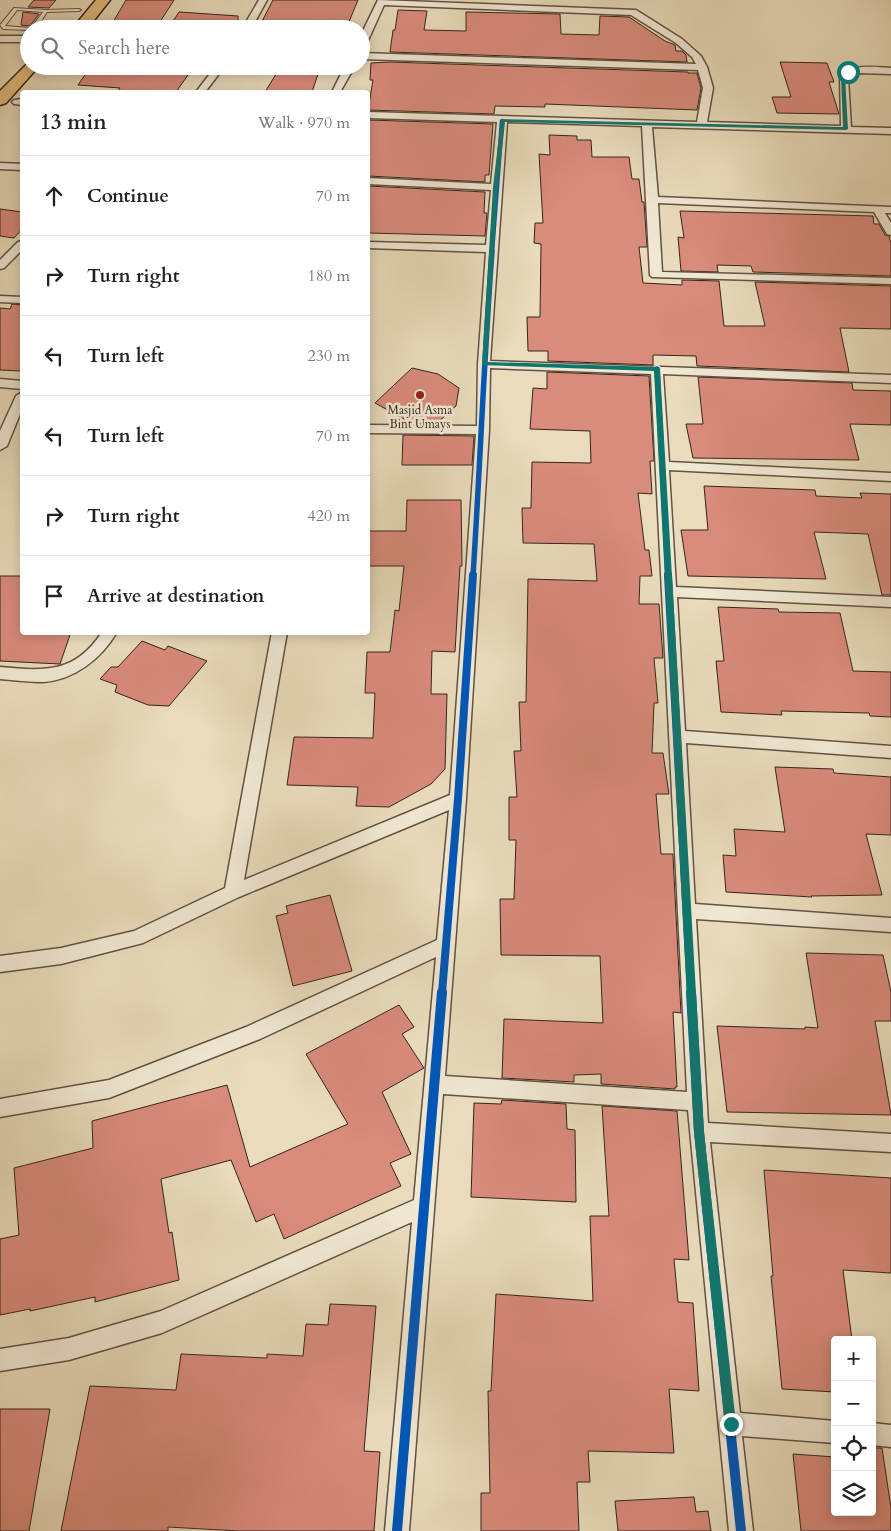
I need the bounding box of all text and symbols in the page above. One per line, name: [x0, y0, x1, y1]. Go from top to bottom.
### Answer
search box: [20, 20, 370, 75]
icon: search: [38, 34, 66, 62]
text: Search here: [78, 35, 170, 61]
route start: [837, 61, 860, 84]
text: 13 min: [40, 108, 107, 137]
text: Walk · 970 m: [258, 112, 350, 134]
icon: ahead: [40, 182, 68, 210]
text: Continue: [87, 183, 169, 209]
text: 70 m: [316, 185, 350, 207]
icon: right: [40, 262, 68, 290]
text: Turn right: [87, 263, 179, 289]
text: 180 m: [308, 265, 350, 287]
icon: left: [40, 342, 68, 370]
text: Turn left: [87, 343, 164, 369]
text: 230 m: [308, 345, 350, 367]
marker: Masjid Asma Bint Umays: [414, 389, 426, 401]
place label: Masjid Asma Bint Umays: [388, 402, 453, 432]
icon: left: [40, 422, 68, 450]
text: Turn left: [87, 423, 164, 449]
text: 70 m: [316, 425, 350, 447]
icon: right: [40, 502, 68, 530]
text: Turn right: [87, 503, 179, 529]
text: 420 m: [308, 505, 350, 527]
icon: arrive: [40, 582, 68, 610]
text: Arrive at destination: [87, 583, 264, 609]
map controls: [831, 1336, 876, 1516]
button: +: [831, 1336, 876, 1381]
button: −: [831, 1381, 876, 1426]
route end: [720, 1413, 743, 1436]
button: locate: [831, 1426, 876, 1471]
button: layers: [831, 1471, 876, 1516]

